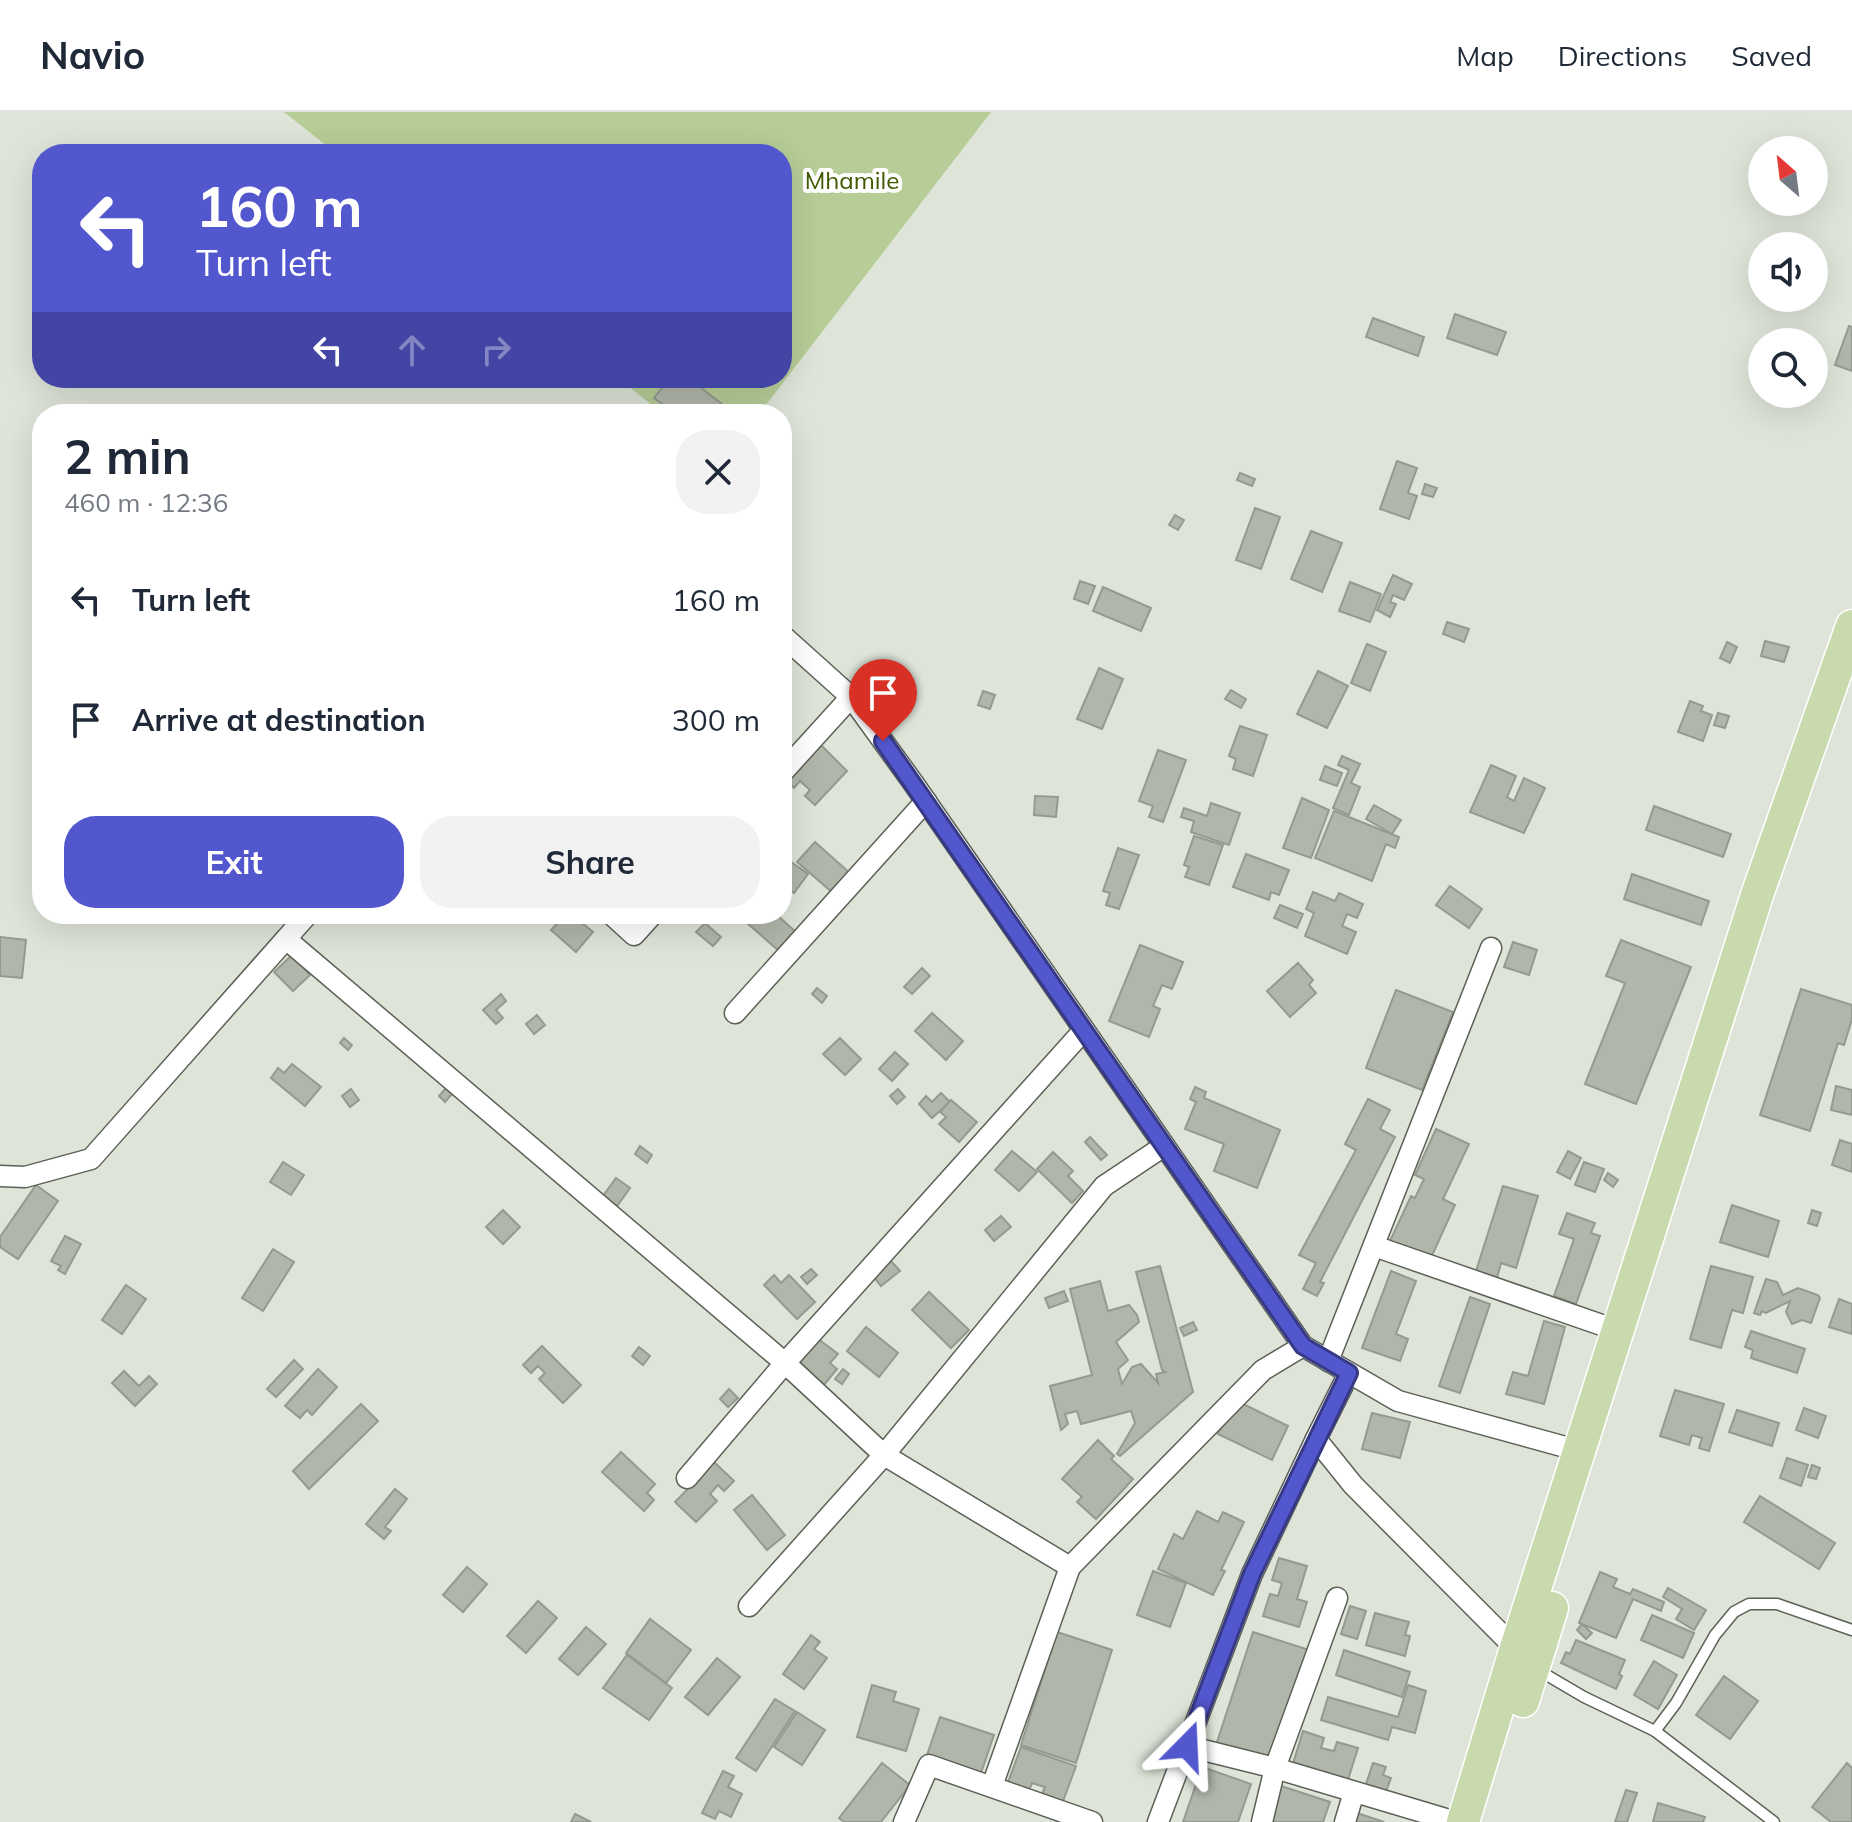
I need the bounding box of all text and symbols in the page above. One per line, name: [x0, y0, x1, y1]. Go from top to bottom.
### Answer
text: Navio: [40, 31, 145, 79]
text: Map: [1456, 38, 1514, 73]
text: Directions: [1558, 38, 1687, 73]
text: Saved: [1731, 38, 1812, 73]
north arrow: [1748, 136, 1828, 216]
map controls: [1748, 136, 1828, 408]
park label: Mhamile: [805, 165, 899, 195]
text: 160 m: [196, 171, 363, 241]
icon: left: [64, 176, 168, 280]
button: sound: [1748, 232, 1828, 312]
text: Turn left: [196, 240, 332, 285]
icon: left: [306, 328, 350, 372]
icon: ahead: [390, 328, 434, 372]
icon: right: [474, 328, 518, 372]
button: search: [1748, 328, 1828, 408]
text: 2 min: [64, 426, 191, 486]
button: close: [676, 430, 760, 514]
text: 460 m · 12:36: [64, 486, 228, 519]
icon: left: [64, 578, 108, 622]
text: Turn left: [132, 581, 250, 619]
text: 160 m: [672, 581, 760, 619]
pin: [849, 659, 917, 741]
icon: arrive: [861, 671, 905, 715]
icon: arrive: [64, 698, 108, 742]
text: Arrive at destination: [132, 701, 426, 739]
text: 300 m: [672, 701, 760, 739]
button: Exit: [64, 816, 404, 908]
button: Share: [420, 816, 760, 908]
position arrow: [1145, 1704, 1229, 1788]

